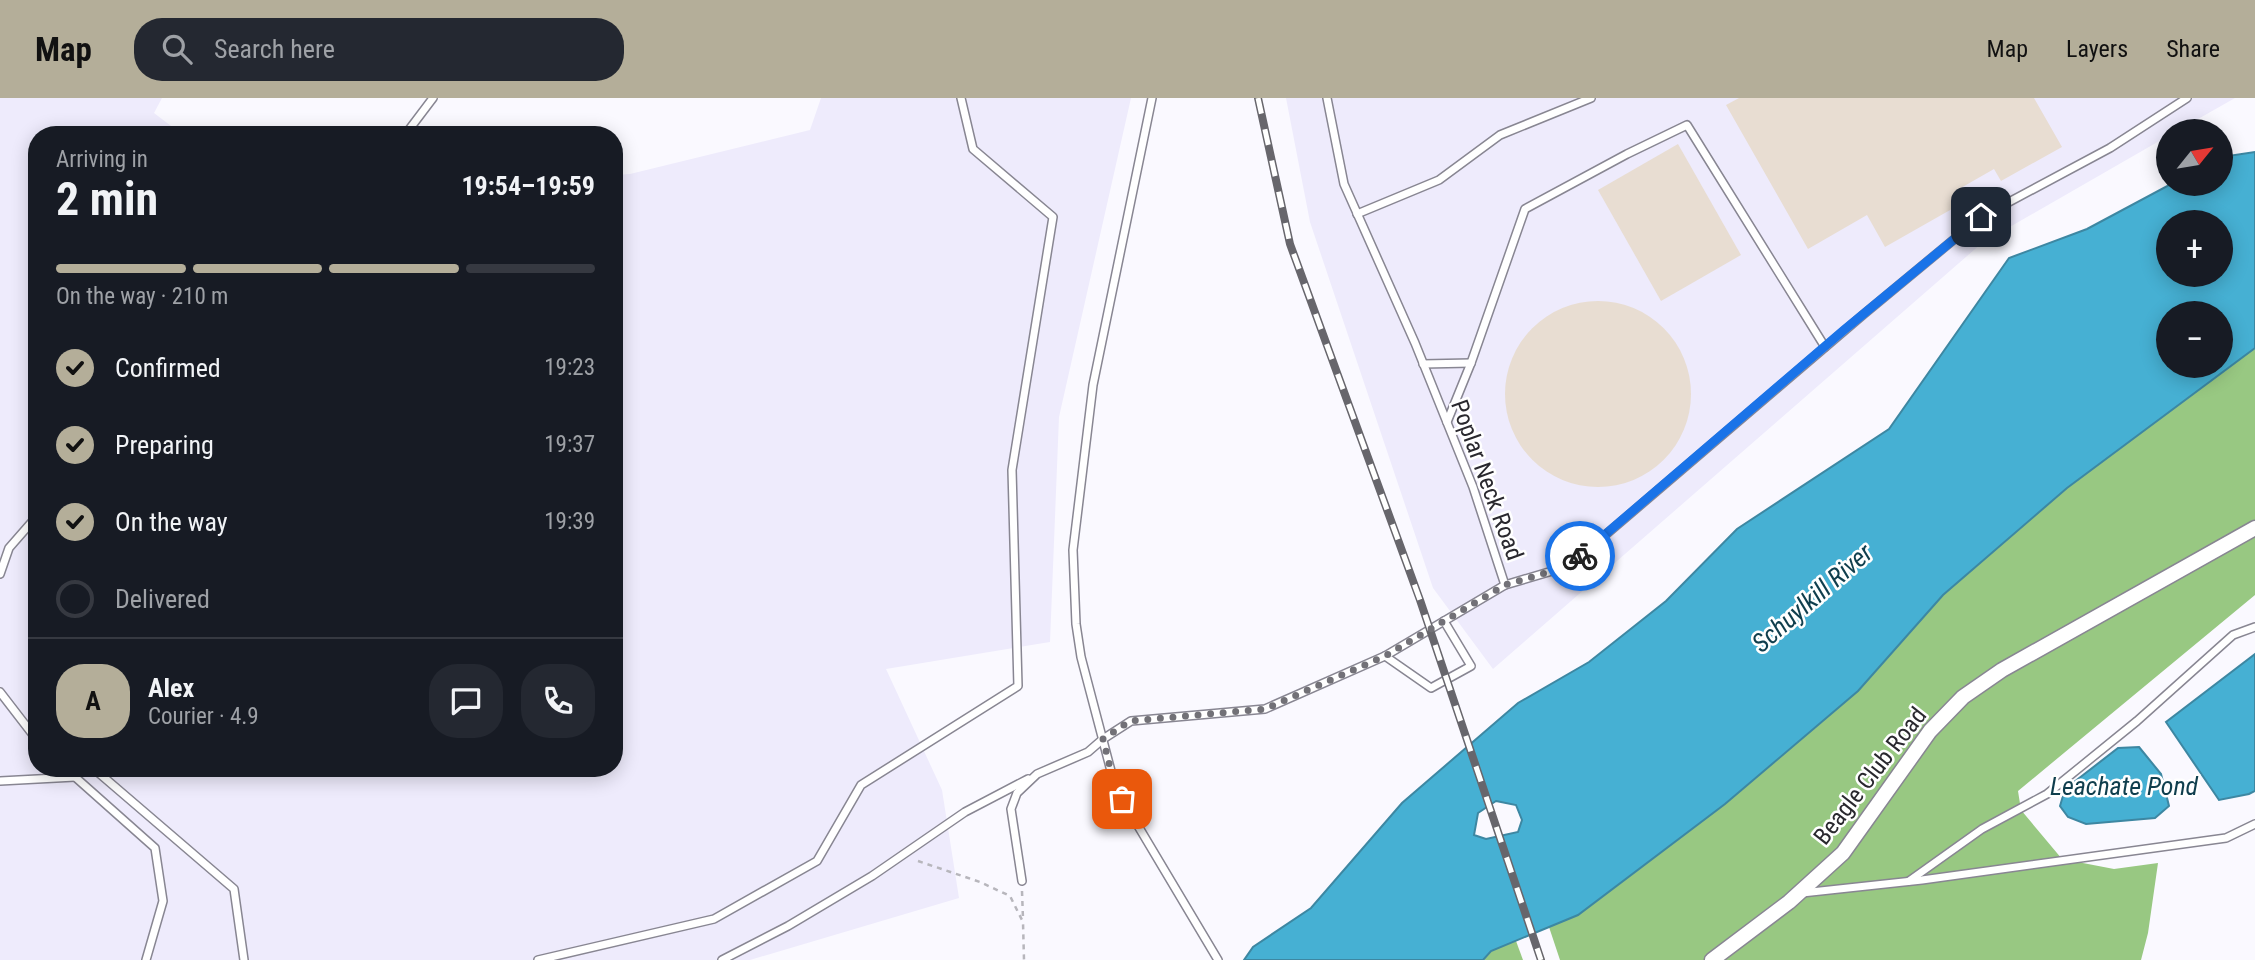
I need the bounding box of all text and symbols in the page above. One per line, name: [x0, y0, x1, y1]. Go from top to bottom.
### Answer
search box: [134, 18, 624, 81]
text: Map: [35, 30, 92, 69]
icon: search: [158, 30, 196, 68]
text: Search here: [214, 34, 335, 64]
text: Map: [1987, 35, 2028, 63]
text: Layers: [2066, 35, 2128, 63]
text: Share: [2166, 35, 2220, 63]
north arrow: [2156, 119, 2233, 196]
map controls: [2156, 119, 2233, 378]
text: Arriving in: [56, 146, 148, 173]
text: 19:54–19:59: [461, 171, 595, 201]
text: 2 min: [56, 172, 158, 226]
pin: [1951, 187, 2011, 247]
icon: home: [1962, 198, 2000, 236]
button: +: [2156, 210, 2233, 287]
text: On the way · 210 m: [56, 283, 228, 310]
button: −: [2156, 301, 2233, 378]
icon: check: [56, 349, 94, 387]
text: Confirmed: [115, 353, 221, 383]
text: 19:23: [544, 354, 595, 381]
street label: Poplar Neck Road: [1445, 396, 1529, 564]
icon: check: [56, 426, 94, 464]
text: Preparing: [115, 430, 214, 460]
text: 19:37: [544, 431, 595, 458]
icon: check: [56, 503, 94, 541]
text: On the way: [115, 507, 228, 537]
text: 19:39: [544, 508, 595, 535]
courier: [1545, 521, 1615, 591]
icon: bike: [1561, 537, 1599, 575]
water label: Schuylkill River: [1746, 537, 1879, 658]
text: Delivered: [115, 584, 210, 614]
button: chat: [429, 664, 503, 738]
button: phone: [521, 664, 595, 738]
text: Alex: [148, 673, 194, 703]
text: A: [85, 686, 101, 716]
street label: Beagle Club Road: [1808, 702, 1932, 850]
text: Courier · 4.9: [148, 703, 259, 730]
pin: [1092, 769, 1152, 829]
water label: Leachate Pond: [2050, 771, 2199, 801]
icon: bag: [1103, 780, 1141, 818]

